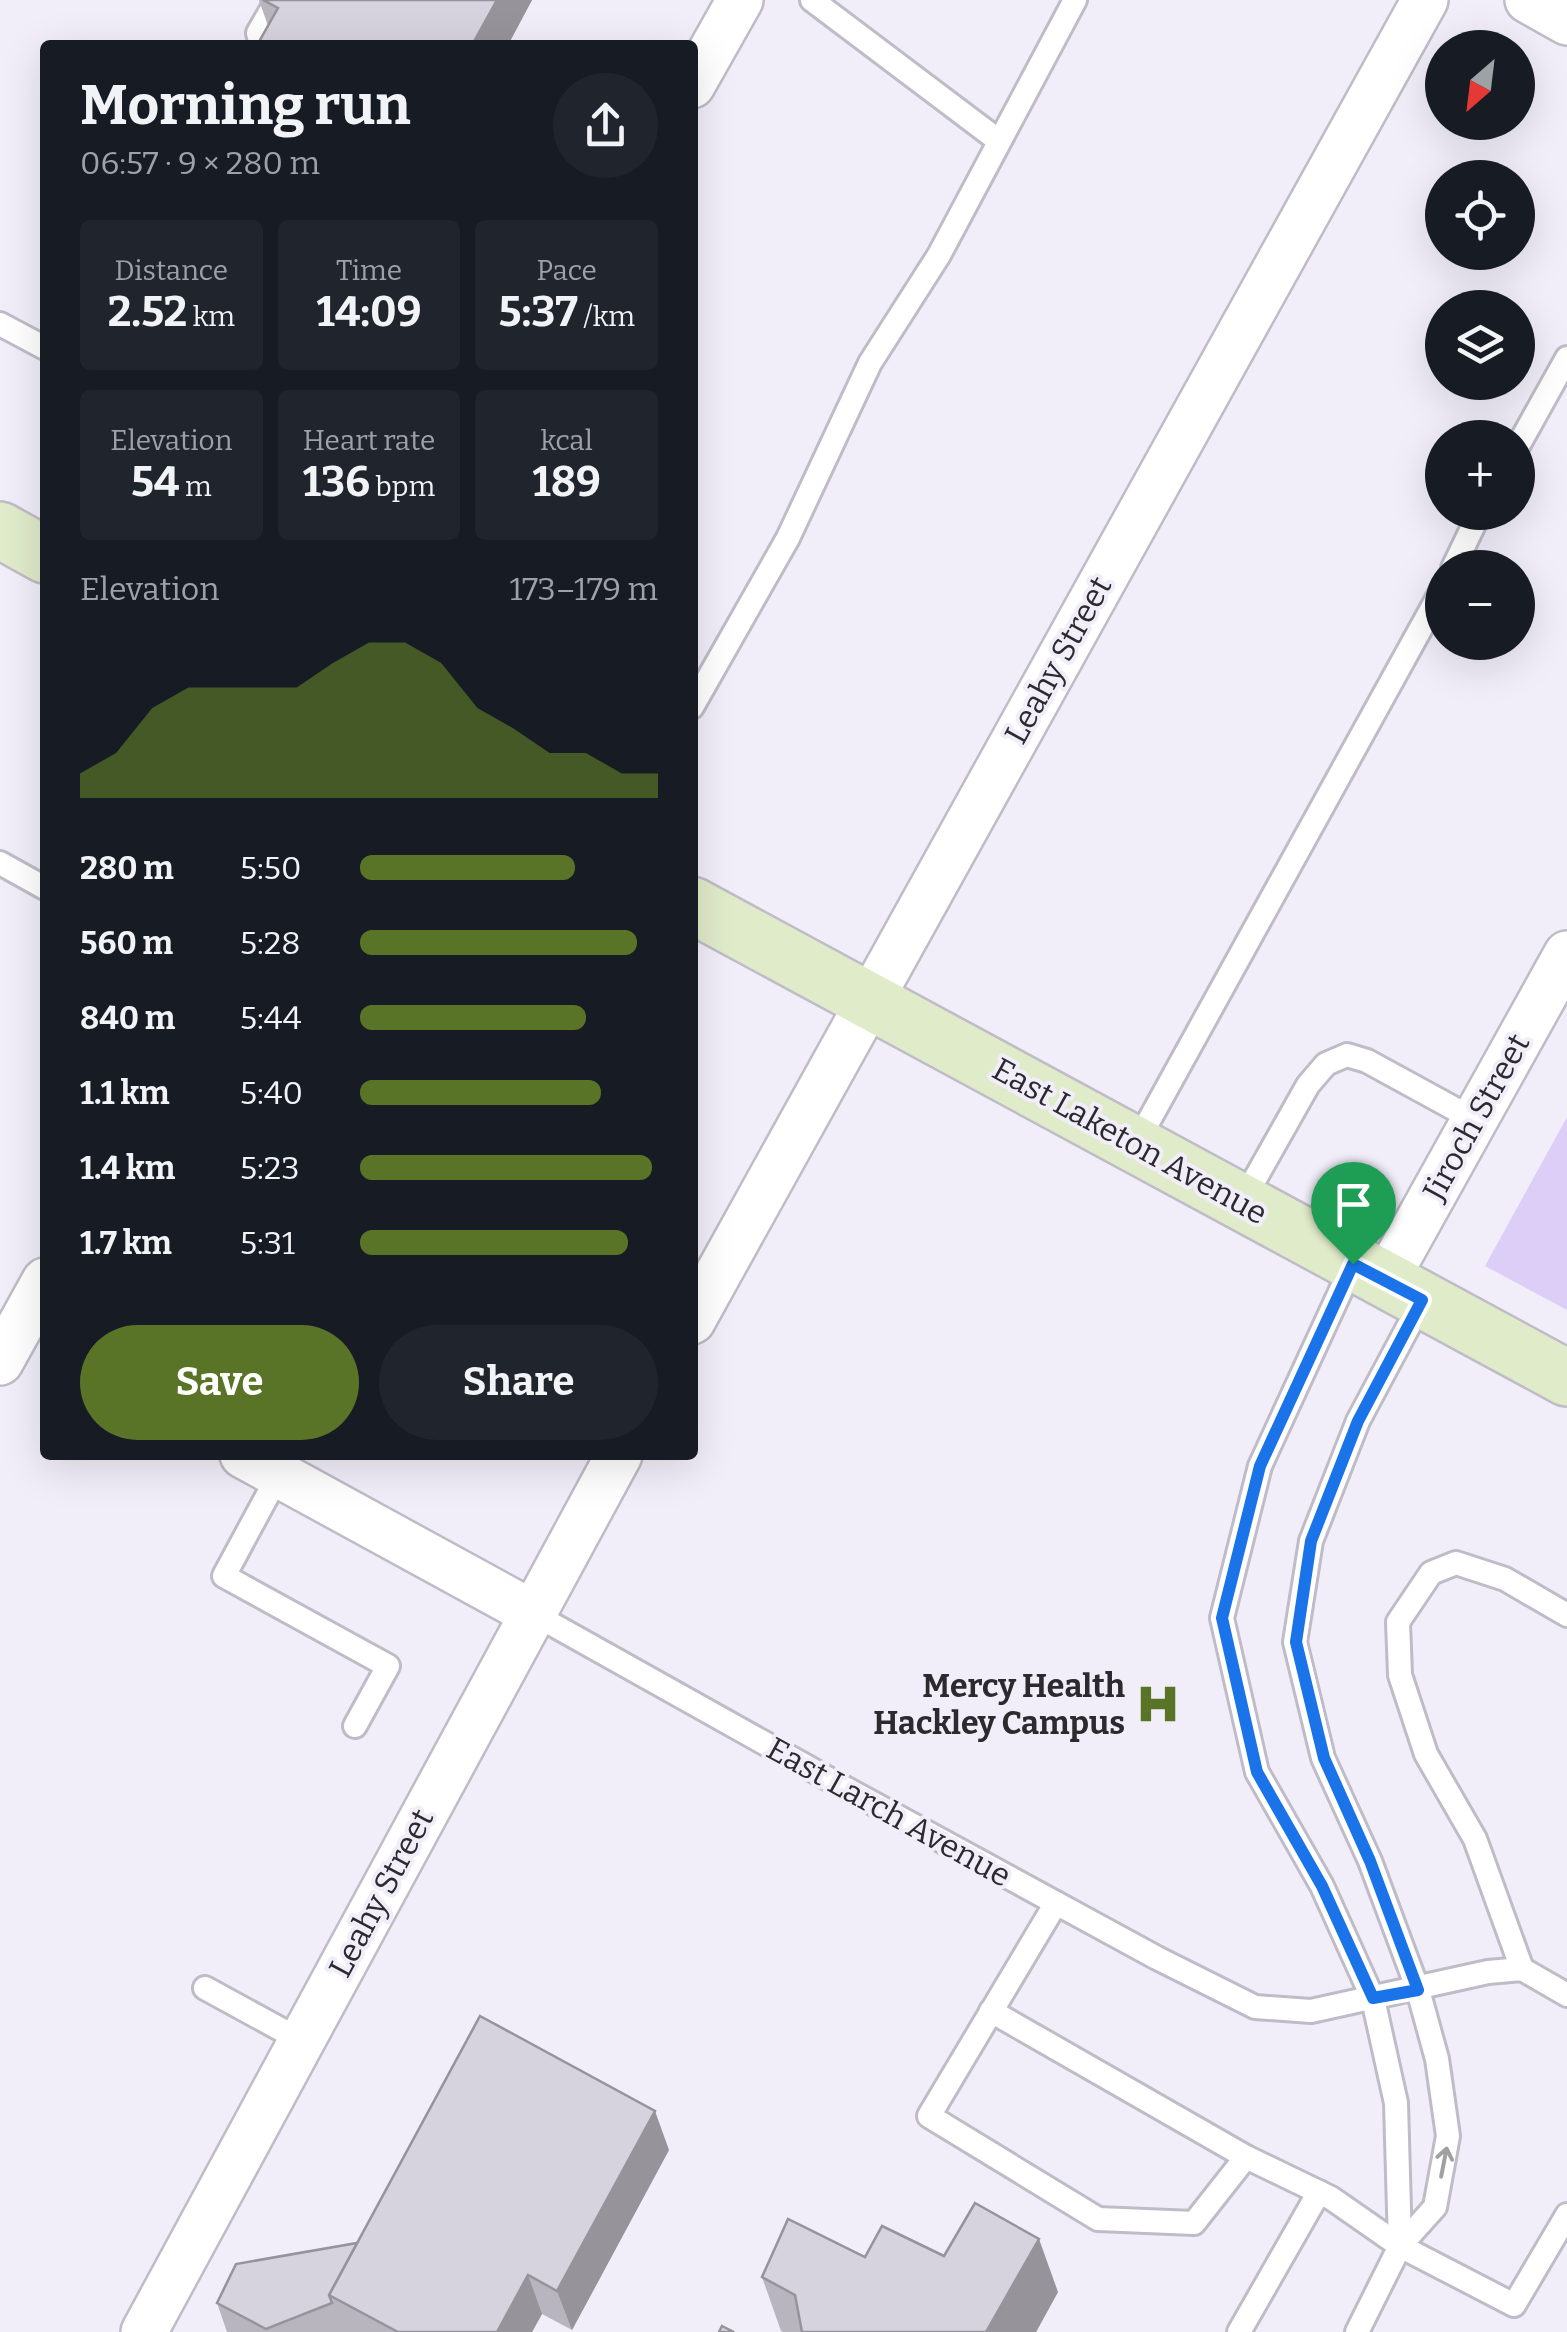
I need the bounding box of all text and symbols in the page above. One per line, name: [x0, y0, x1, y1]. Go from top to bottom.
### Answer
north arrow: [1425, 30, 1535, 140]
map controls: [1425, 30, 1535, 660]
text: Morning run: [80, 73, 411, 139]
button: share: [553, 73, 658, 178]
text: 06:57 · 9 × 280 m: [80, 144, 320, 182]
button: locate: [1425, 160, 1535, 270]
text: Distance: [115, 254, 228, 287]
text: Time: [336, 254, 402, 287]
text: Pace: [536, 254, 597, 287]
text: 2.52: [108, 287, 187, 337]
text: 14:09: [316, 287, 422, 337]
text: 5:37: [498, 287, 578, 337]
button: layers: [1425, 290, 1535, 400]
text: km: [187, 300, 235, 333]
text: /km: [578, 300, 635, 333]
button: +: [1425, 420, 1535, 530]
text: Elevation: [110, 424, 232, 457]
text: Heart rate: [303, 424, 435, 457]
text: kcal: [541, 424, 593, 457]
text: 54: [131, 457, 179, 507]
text: 136: [303, 457, 370, 507]
text: 189: [533, 457, 601, 507]
text: m: [179, 470, 212, 503]
text: bpm: [370, 470, 435, 503]
button: −: [1425, 550, 1535, 660]
text: Elevation: [80, 570, 220, 608]
text: 173–179 m: [509, 570, 658, 608]
street label: Leahy Street: [997, 570, 1120, 750]
text: 280 m: [80, 849, 174, 887]
text: 5:50: [240, 849, 301, 887]
text: 560 m: [80, 924, 173, 962]
text: 5:28: [240, 924, 300, 962]
text: 840 m: [80, 999, 175, 1037]
text: 5:44: [240, 999, 301, 1037]
street label: Jiroch Street: [1414, 1027, 1538, 1208]
street label: East Laketon Avenue: [986, 1050, 1274, 1232]
text: 1.1 km: [80, 1074, 170, 1112]
text: 5:40: [240, 1074, 303, 1112]
text: 1.4 km: [80, 1149, 175, 1187]
text: 5:23: [240, 1149, 300, 1187]
pin: [1311, 1162, 1396, 1265]
icon: arrive: [1326, 1177, 1381, 1232]
text: 1.7 km: [80, 1224, 172, 1262]
text: 5:31: [240, 1224, 295, 1262]
button: Save: [80, 1325, 359, 1440]
button: Share: [379, 1325, 658, 1440]
place label: Mercy Health Hackley Campus: [873, 1667, 1125, 1742]
hospital icon: Mercy Health Hackley Campus: [1134, 1680, 1182, 1728]
street label: East Larch Avenue: [760, 1729, 1018, 1895]
street label: Leahy Street: [321, 1802, 441, 1984]
one-way arrow: [1435, 2147, 1454, 2179]

